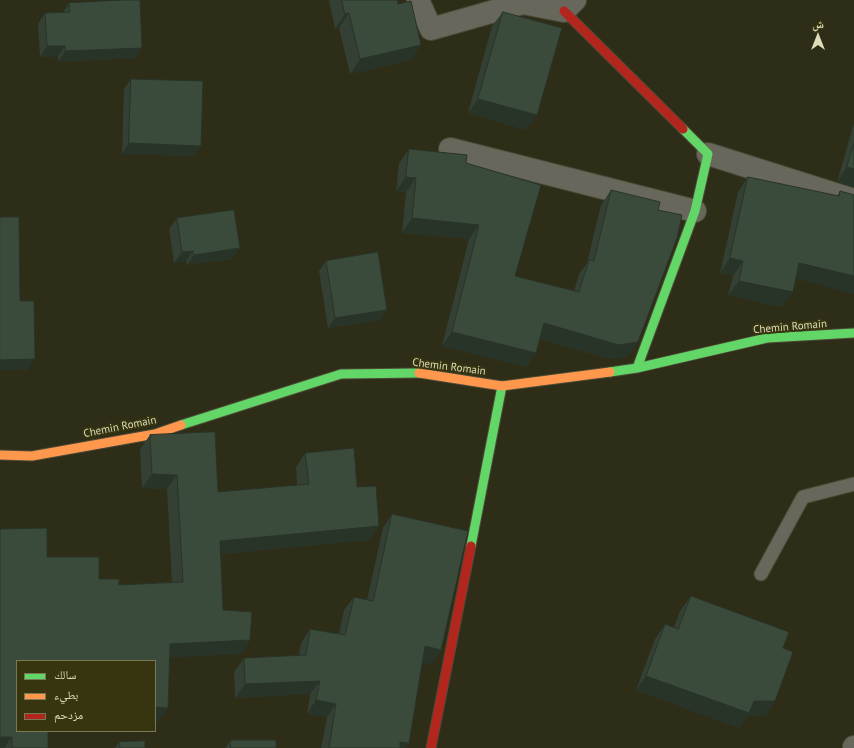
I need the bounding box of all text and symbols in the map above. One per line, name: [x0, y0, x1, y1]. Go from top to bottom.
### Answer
north arrow: [798, 16, 838, 56]
text: ش: [812, 17, 824, 31]
street label: Chemin Romain: [753, 317, 827, 337]
street label: Chemin Romain: [411, 356, 487, 378]
street label: Chemin Romain: [82, 413, 158, 441]
legend: [16, 660, 156, 732]
text: سالك: [54, 667, 76, 682]
text: بطيء: [54, 687, 78, 702]
text: مزدحم: [54, 707, 83, 722]

